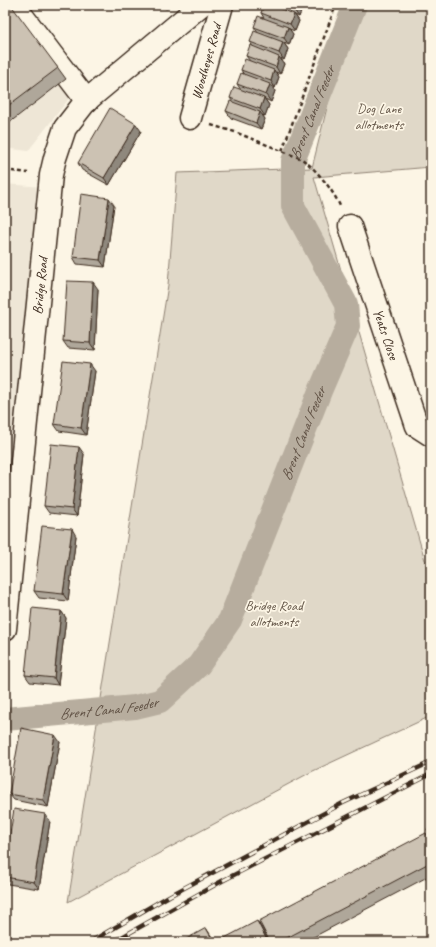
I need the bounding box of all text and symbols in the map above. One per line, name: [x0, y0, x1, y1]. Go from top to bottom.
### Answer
street label: Woodheyes Road: [187, 19, 225, 101]
water label: Brent Canal Feeder: [285, 61, 340, 162]
park label: Dog Lane allotments: [355, 100, 404, 133]
street label: Bridge Road: [28, 254, 51, 315]
street label: Yeats Close: [370, 306, 403, 363]
water label: Brent Canal Feeder: [276, 382, 331, 483]
park label: Bridge Road allotments: [245, 597, 305, 630]
water label: Brent Canal Feeder: [59, 692, 162, 723]

